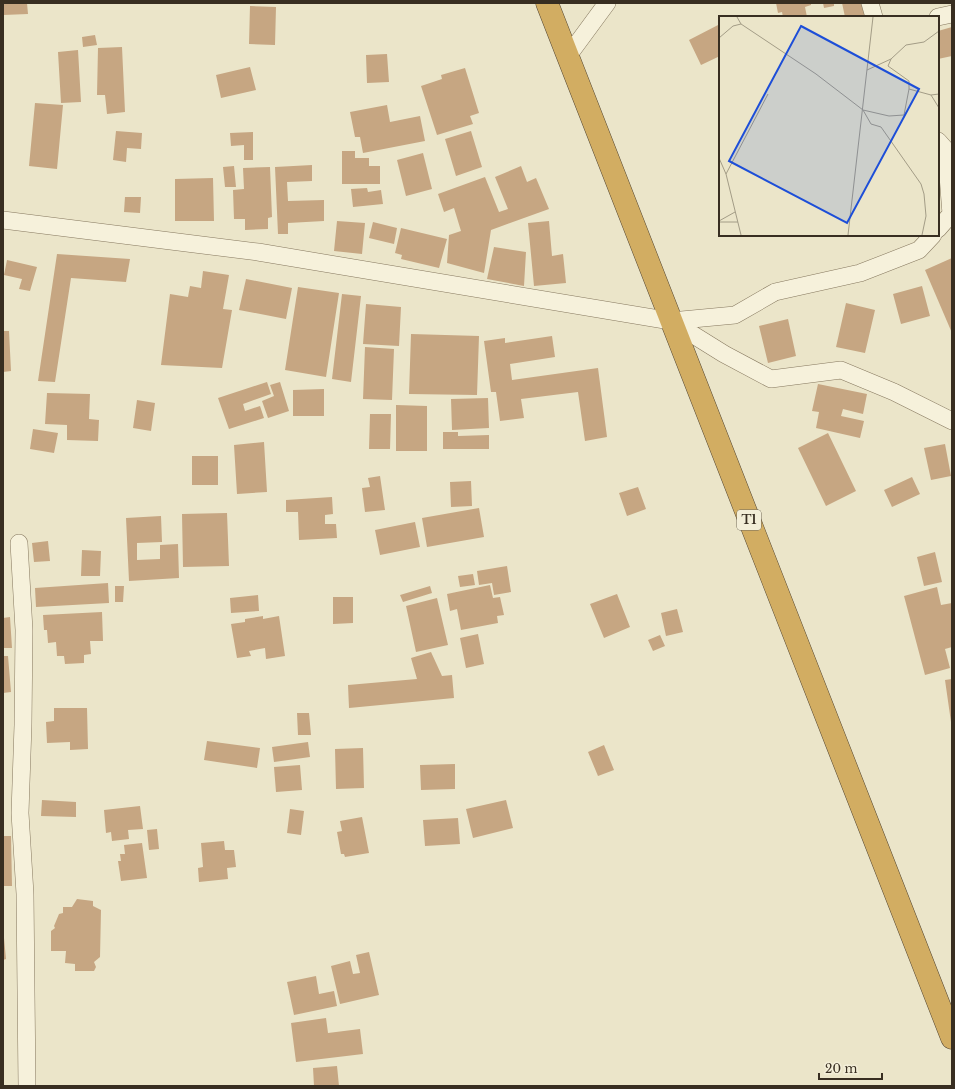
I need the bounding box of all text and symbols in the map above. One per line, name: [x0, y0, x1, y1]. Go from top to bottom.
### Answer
inset map: [719, 16, 939, 236]
road number: T1: [737, 510, 761, 530]
scale bar: [819, 1055, 882, 1081]
text: 20 m: [825, 1061, 857, 1076]

